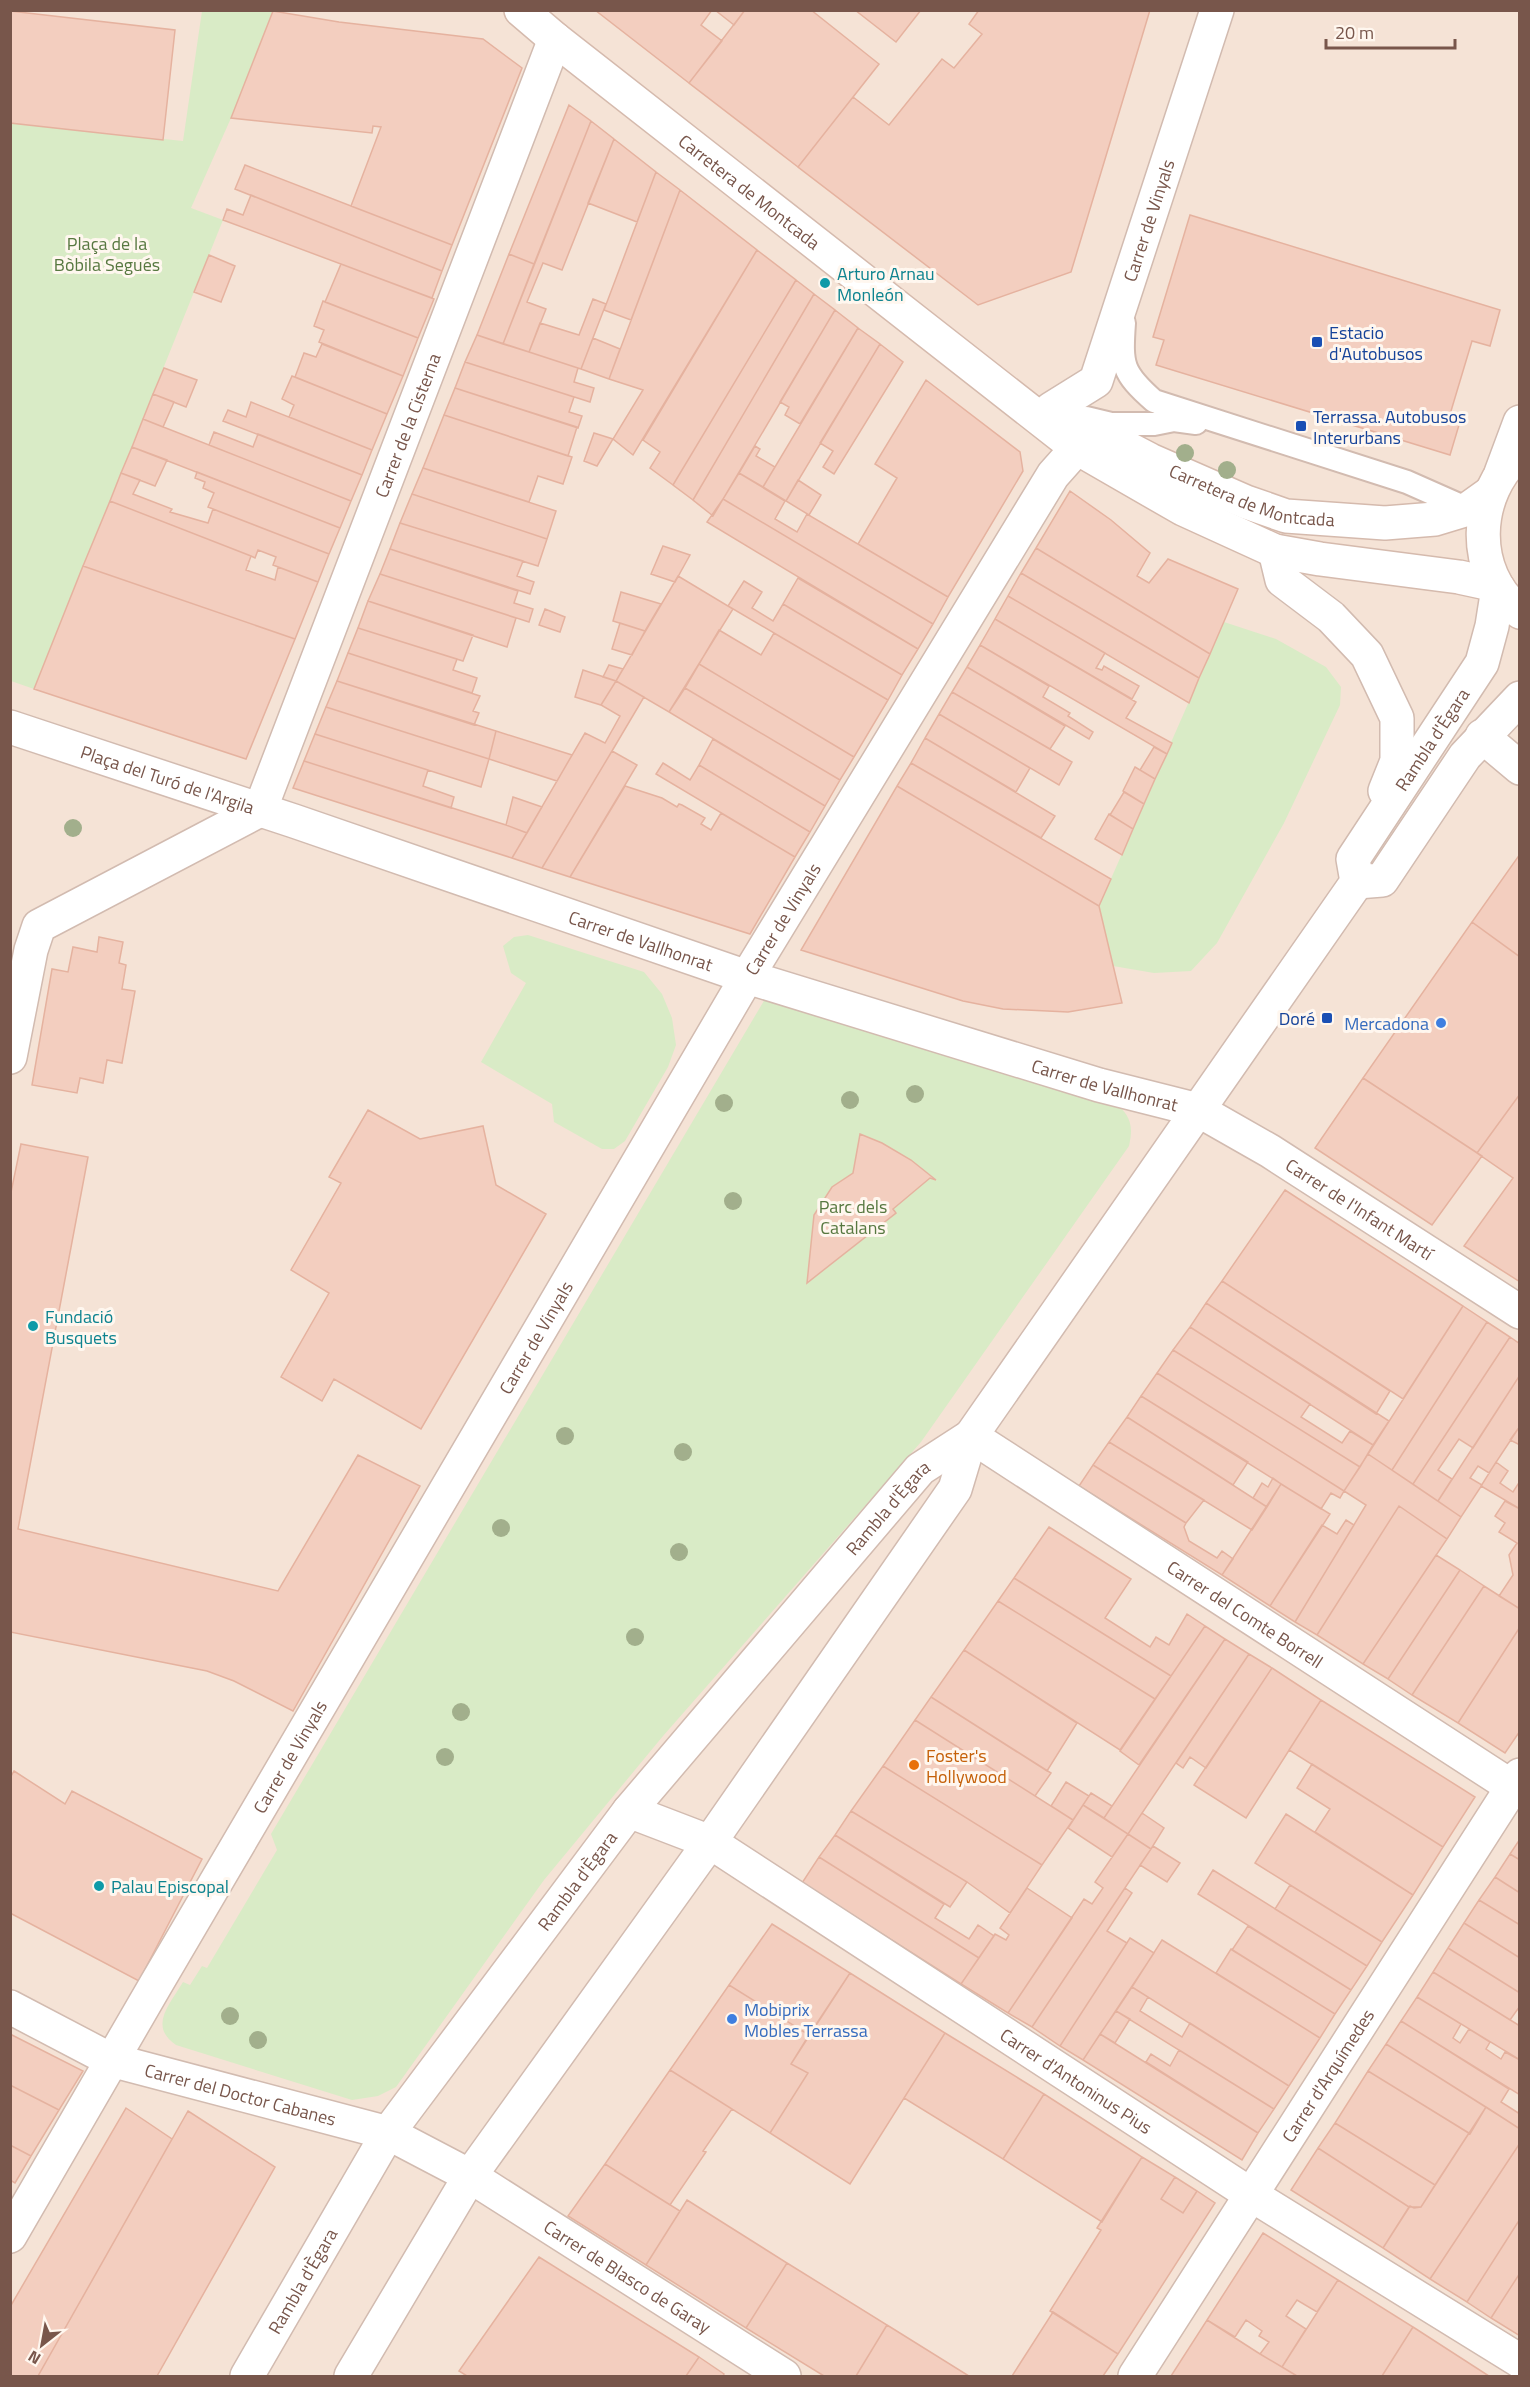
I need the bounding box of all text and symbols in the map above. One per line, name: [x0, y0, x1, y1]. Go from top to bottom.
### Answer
scale bar: [1326, 12, 1455, 50]
text: 20 m: [1335, 19, 1374, 46]
street label: Carretera de Montcada: [673, 127, 826, 256]
street label: Carrer de Vinyals: [1116, 156, 1181, 285]
park label: Plaça de la Bòbila Segués: [54, 230, 160, 278]
place label: Arturo Arnau Monleón: [837, 260, 935, 308]
marker: Arturo Arnau Monleón: [818, 276, 832, 290]
place label: Estacio d'Autobusos: [1329, 319, 1423, 367]
marker: Estacio d'Autobusos: [1310, 335, 1324, 349]
street label: Carrer de la Cisterna: [367, 349, 447, 501]
place label: Terrassa. Autobusos Interurbans: [1313, 403, 1466, 451]
marker: Terrassa. Autobusos Interurbans: [1294, 419, 1308, 433]
street label: Carretera de Montcada: [1165, 457, 1336, 533]
street label: Rambla d'Ègara: [1388, 682, 1476, 796]
street label: Plaça del Turó de l'Argila: [77, 738, 258, 820]
street label: Carrer de Vinyals: [738, 858, 827, 980]
street label: Carrer de Vallhonrat: [565, 903, 717, 978]
place label: Doré: [1279, 1005, 1315, 1032]
place label: Mercadona: [1344, 1010, 1429, 1037]
marker: Doré: [1320, 1011, 1334, 1025]
marker: Mercadona: [1434, 1016, 1448, 1030]
street label: Carrer de Vallhonrat: [1028, 1052, 1181, 1118]
street label: Carrer de l'Infant Martí: [1281, 1151, 1440, 1267]
park label: Parc dels Catalans: [819, 1193, 887, 1241]
street label: Carrer de Vinyals: [492, 1276, 579, 1399]
place label: Fundació Busquets: [45, 1303, 117, 1351]
marker: Fundació Busquets: [26, 1319, 40, 1333]
street label: Rambla d'Ègara: [839, 1453, 935, 1561]
street label: Carrer del Comte Borrell: [1162, 1553, 1329, 1674]
street label: Carrer de Vinyals: [246, 1695, 333, 1818]
place label: Foster's Hollywood: [926, 1742, 1007, 1790]
marker: Foster's Hollywood: [907, 1758, 921, 1772]
street label: Rambla d'Ègara: [531, 1825, 623, 1936]
place label: Palau Episcopal: [111, 1873, 229, 1900]
marker: Palau Episcopal: [92, 1879, 106, 1893]
place label: Mobiprix Mobles Terrassa: [744, 1996, 868, 2044]
street label: Carrer d'Arquímedes: [1275, 2003, 1380, 2147]
marker: Mobiprix Mobles Terrassa: [725, 2012, 739, 2026]
street label: Carrer d'Antoninus Pius: [995, 2021, 1158, 2140]
street label: Carrer del Doctor Cabanes: [142, 2056, 339, 2132]
street label: Carrer de Blasco de Garay: [539, 2213, 717, 2340]
street label: Rambla d'Ègara: [261, 2223, 344, 2339]
north arrow: [12, 2315, 72, 2375]
text: N: [23, 2345, 45, 2371]

